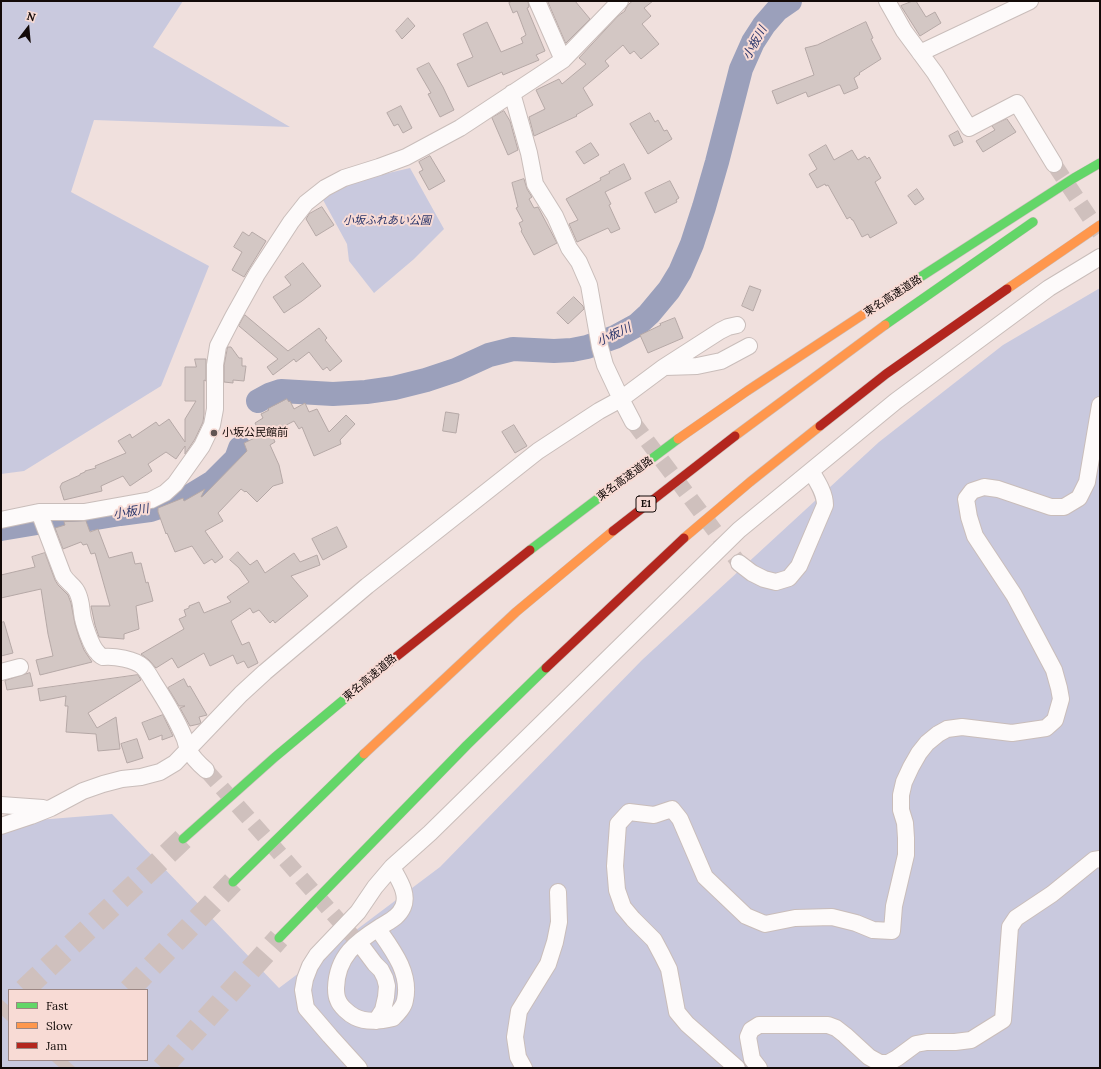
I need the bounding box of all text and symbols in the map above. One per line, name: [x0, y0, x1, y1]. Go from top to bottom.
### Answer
north arrow: [8, 8, 48, 48]
text: N: [25, 9, 37, 24]
water label: 小板川: [740, 24, 770, 62]
park label: 小坂ふれあい公園: [343, 214, 431, 228]
street label: 東名高速道路: [862, 272, 924, 320]
water label: 小板川: [595, 321, 633, 349]
place label: 小坂公民館前: [222, 426, 288, 440]
marker: 小坂公民館前: [209, 428, 219, 438]
street label: 東名高速道路: [594, 454, 656, 504]
road number: E1: [636, 496, 656, 512]
water label: 小板川: [112, 502, 150, 522]
street label: 東名高速道路: [340, 652, 400, 704]
legend: [8, 989, 148, 1061]
text: Fast: [46, 998, 69, 1013]
text: Slow: [46, 1018, 73, 1033]
text: Jam: [46, 1038, 67, 1053]

